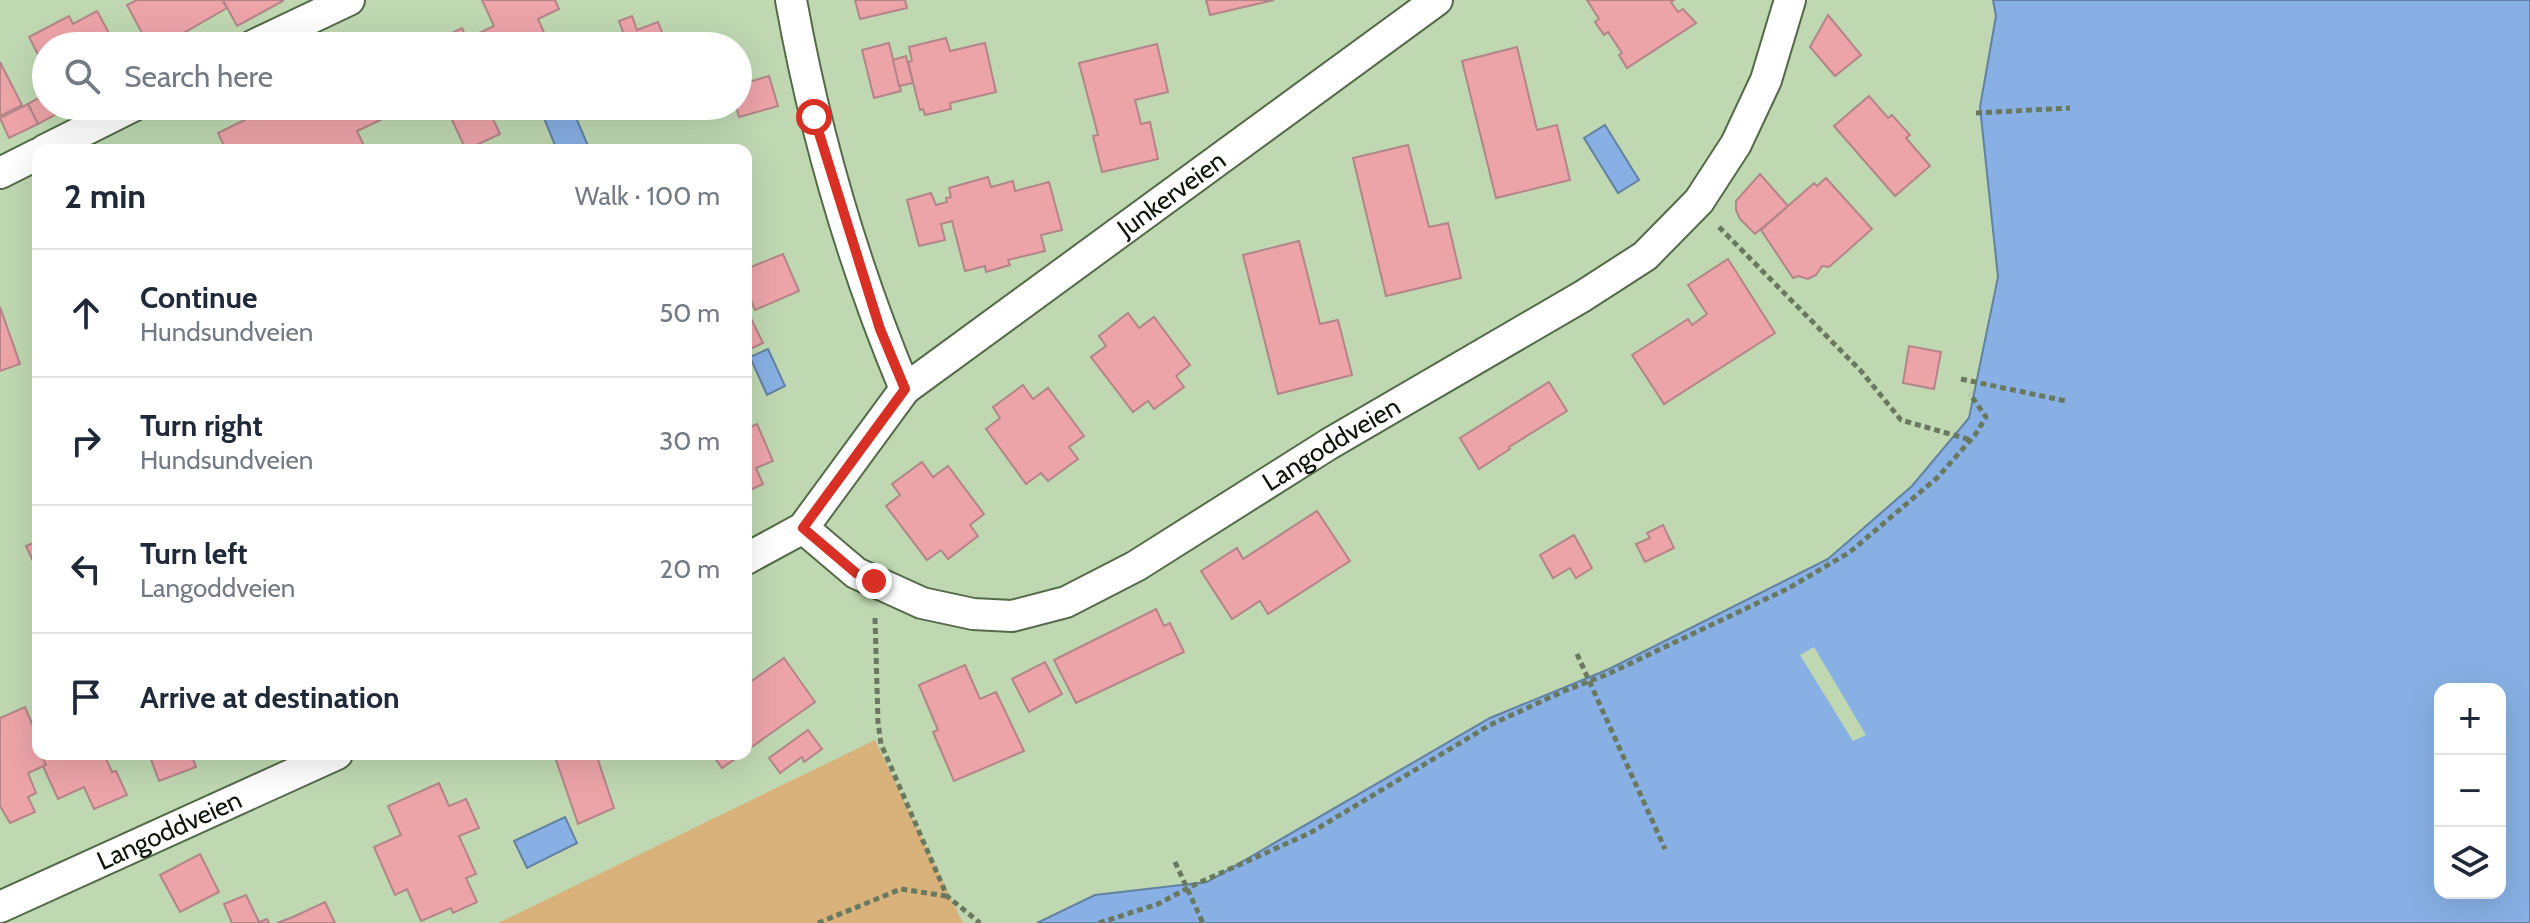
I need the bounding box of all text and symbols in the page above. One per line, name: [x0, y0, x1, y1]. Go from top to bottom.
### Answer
search box: [32, 32, 752, 120]
icon: search: [60, 54, 104, 98]
text: Search here: [124, 58, 273, 95]
route start: [796, 99, 832, 135]
street label: Junkerveien: [1110, 144, 1232, 245]
text: 2 min: [64, 175, 146, 217]
text: Walk · 100 m: [575, 180, 720, 212]
text: Continue: [140, 279, 257, 316]
icon: ahead: [64, 291, 108, 335]
text: 50 m: [659, 297, 720, 329]
text: Hundsundveien: [140, 316, 313, 348]
street label: Langoddveien: [1256, 390, 1406, 498]
text: Turn right: [140, 407, 263, 444]
icon: right: [64, 419, 108, 463]
text: 30 m: [659, 425, 720, 457]
text: Hundsundveien: [140, 444, 313, 476]
text: Turn left: [140, 535, 248, 572]
icon: left: [64, 547, 108, 591]
text: 20 m: [660, 553, 720, 585]
route end: [856, 563, 892, 599]
text: Langoddveien: [140, 572, 295, 604]
icon: arrive: [64, 675, 108, 719]
text: Arrive at destination: [140, 679, 400, 716]
map controls: [2434, 683, 2506, 899]
button: +: [2434, 683, 2506, 755]
button: −: [2434, 755, 2506, 827]
street label: Langoddveien: [92, 783, 247, 877]
button: layers: [2434, 827, 2506, 899]

